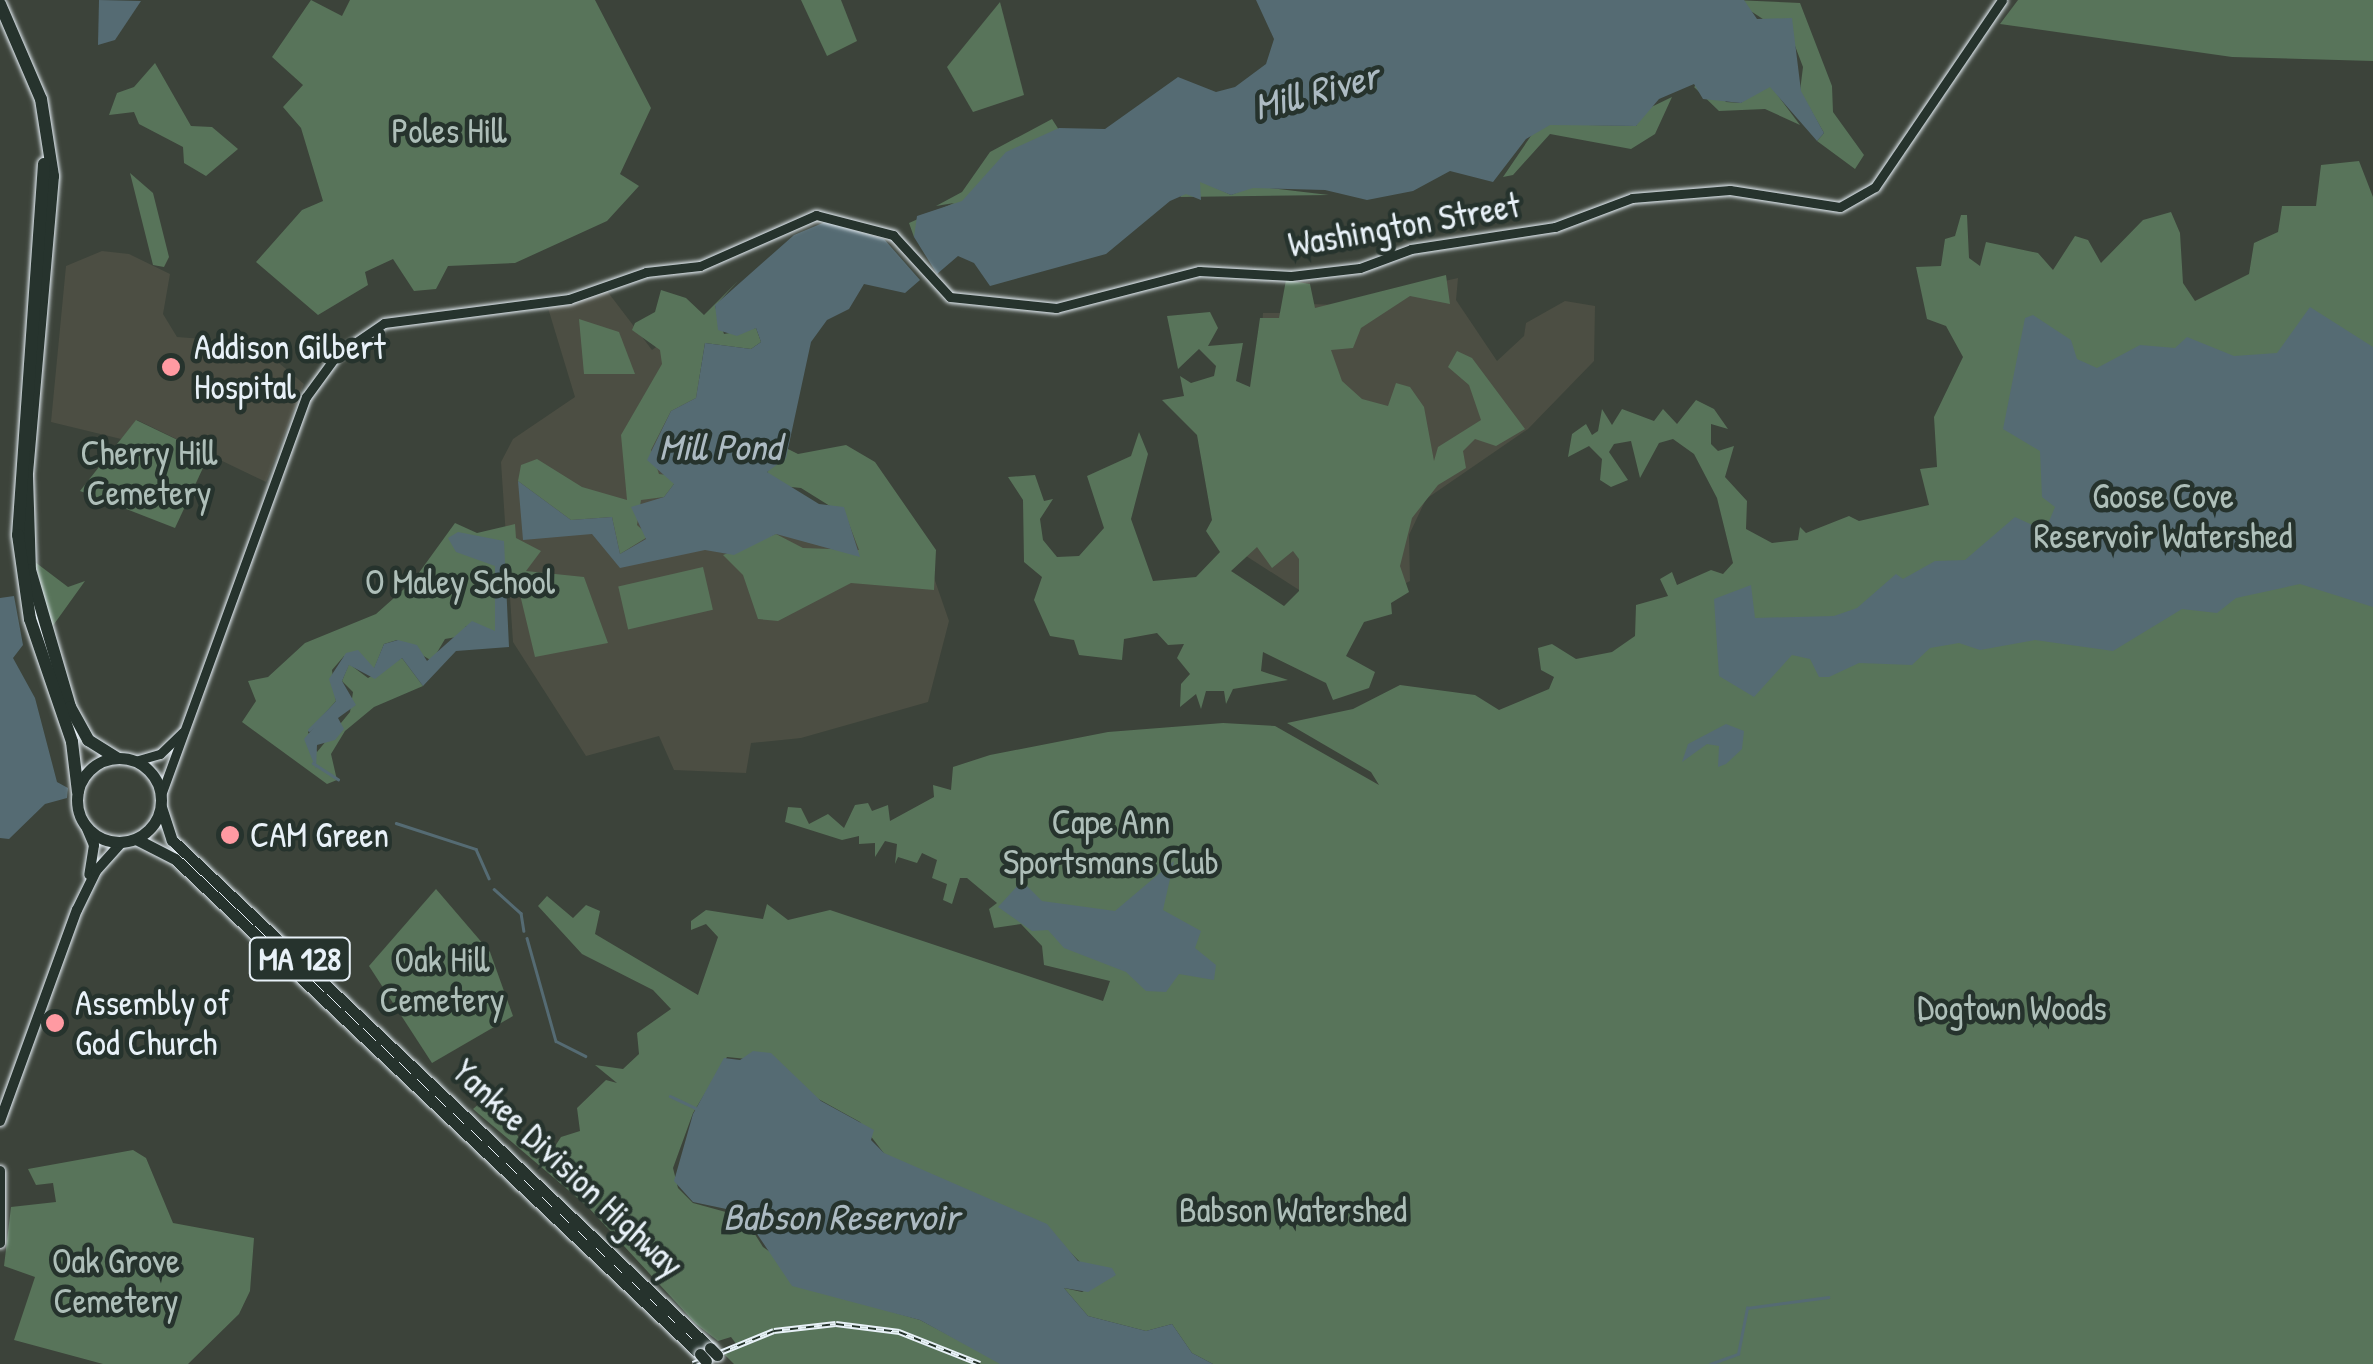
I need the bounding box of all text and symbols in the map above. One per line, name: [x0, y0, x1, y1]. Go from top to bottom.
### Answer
water label: Mill River: [1249, 53, 1383, 129]
park label: Poles Hill: [391, 110, 507, 152]
street label: Washington Street: [1285, 184, 1523, 266]
place label: Addison Gilbert Hospital: [194, 326, 385, 408]
marker: Addison Gilbert Hospital: [158, 354, 184, 380]
water label: Mill Pond: [659, 424, 781, 470]
park label: Cherry Hill Cemetery: [81, 432, 217, 514]
park label: Goose Cove Reservoir Watershed: [2034, 475, 2292, 557]
park label: O Maley School: [365, 561, 555, 603]
park label: Cape Ann Sportsmans Club: [1003, 801, 1219, 883]
place label: CAM Green: [250, 814, 389, 856]
marker: CAM Green: [219, 824, 241, 846]
road number: MA 128: [248, 932, 352, 986]
park label: Oak Hill Cemetery: [379, 939, 505, 1021]
place label: Assembly of God Church: [75, 982, 230, 1064]
park label: Dogtown Woods: [1917, 987, 2107, 1029]
marker: Assembly of God Church: [44, 1012, 66, 1034]
street label: Yankee Division Highway: [444, 1050, 692, 1286]
park label: Babson Watershed: [1179, 1189, 1407, 1231]
water label: Babson Reservoir: [723, 1194, 959, 1240]
park label: Oak Grove Cemetery: [52, 1240, 180, 1322]

